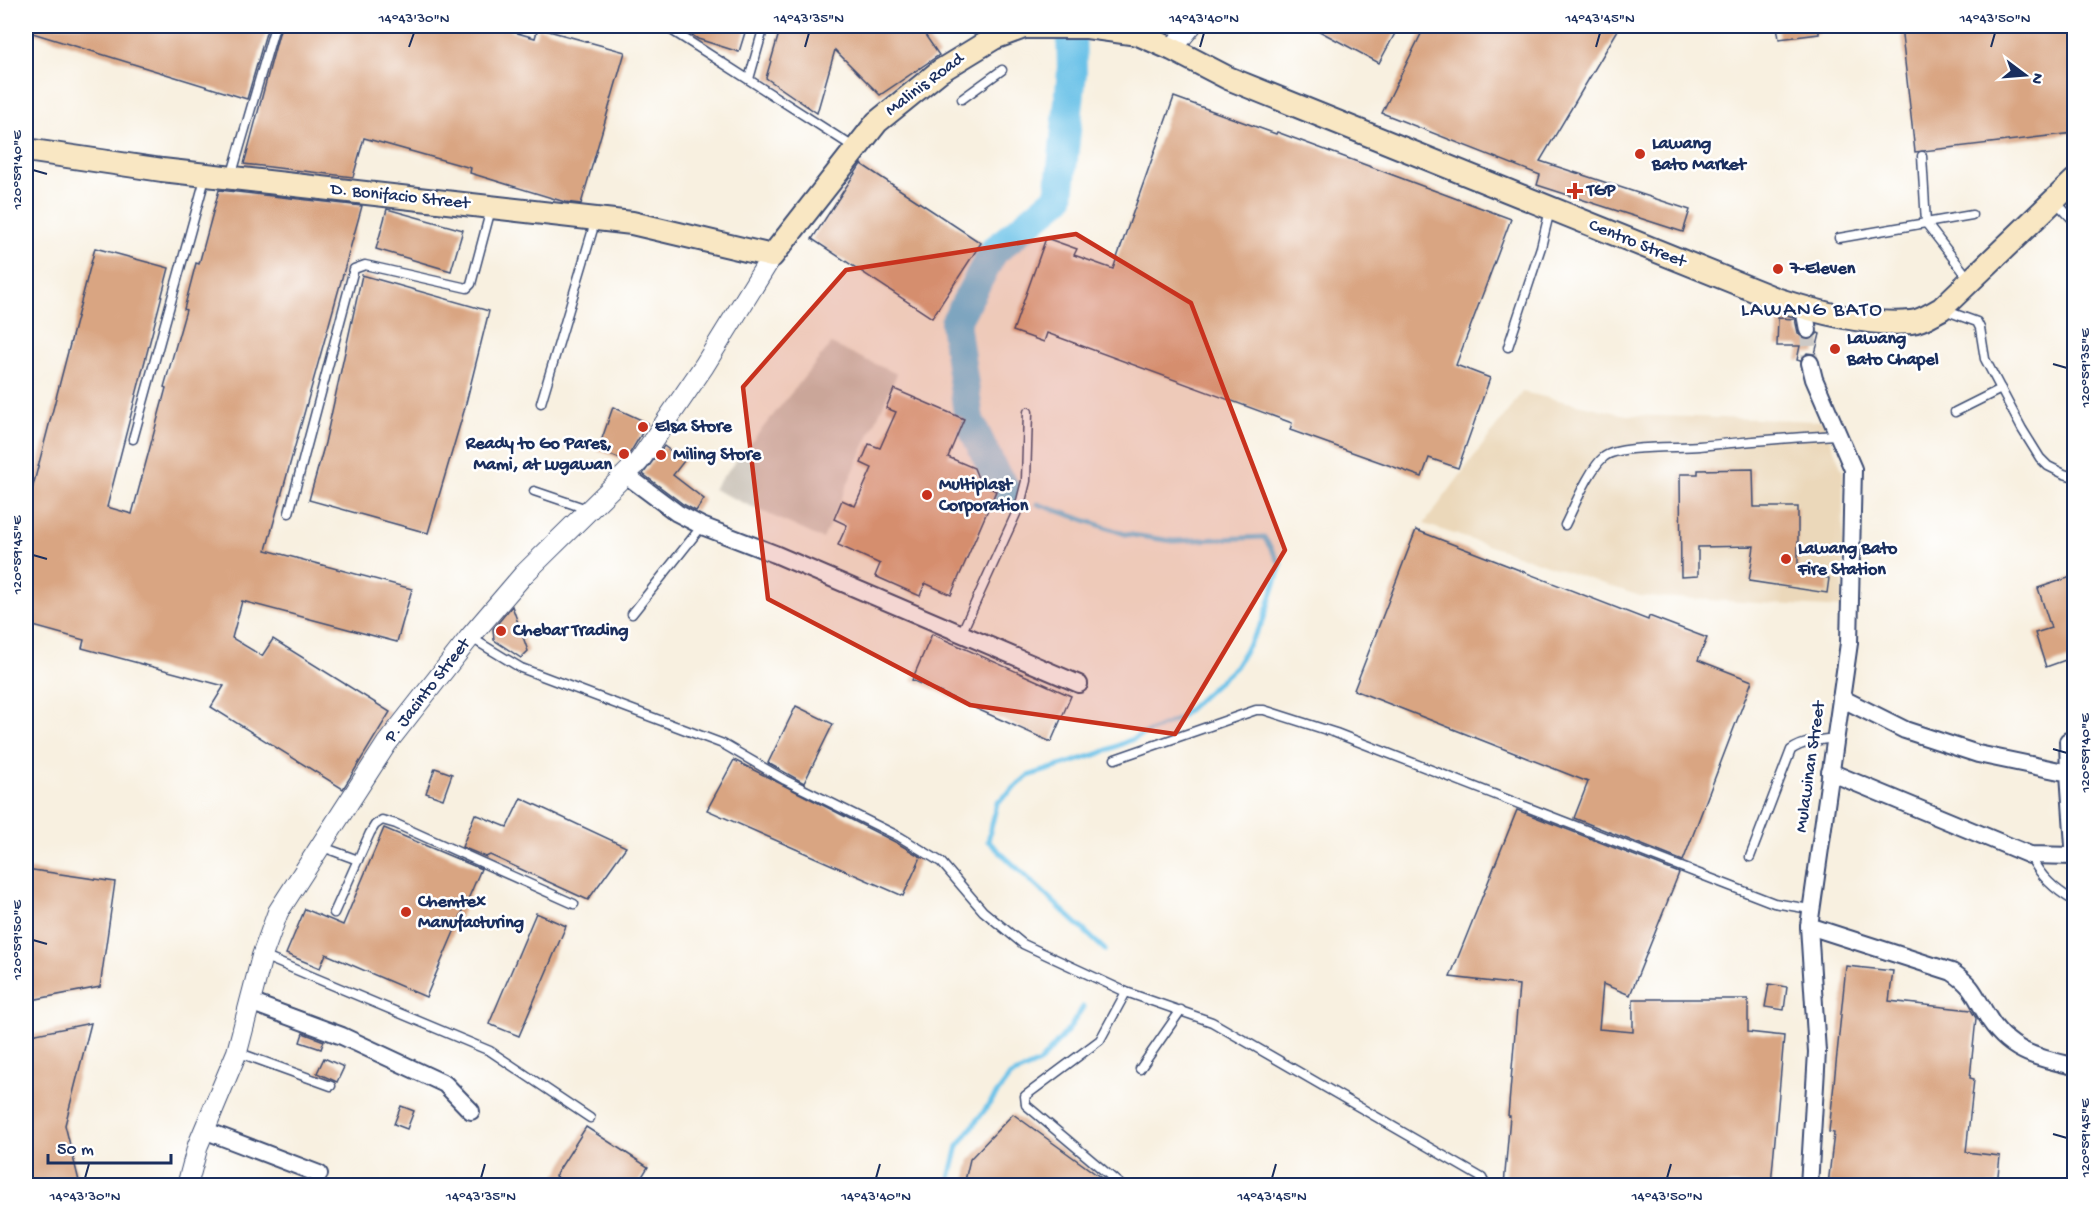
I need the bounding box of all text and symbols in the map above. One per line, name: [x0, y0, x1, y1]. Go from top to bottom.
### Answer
text: 14°43'30"N: [378, 10, 450, 28]
text: 14°43'35"N: [773, 10, 844, 28]
text: 14°43'40"N: [1168, 10, 1239, 28]
text: 14°43'45"N: [1564, 10, 1635, 28]
text: 14°43'50"N: [1958, 10, 2031, 28]
north arrow: [1995, 45, 2055, 105]
street label: Malinis Road: [882, 48, 970, 121]
text: N: [2025, 71, 2047, 86]
text: 120°59'40"E: [9, 130, 27, 211]
place label: Lawang Bato Market: [1651, 134, 1747, 176]
marker: Lawang Bato Market: [1633, 147, 1647, 161]
street label: D. Bonifacio Street: [328, 179, 472, 215]
place label: TGP: [1585, 181, 1616, 202]
marker: TGP: [1568, 184, 1582, 198]
street label: Centro Street: [1585, 215, 1690, 274]
place label: 7-Eleven: [1789, 259, 1856, 280]
marker: 7-Eleven: [1771, 262, 1785, 276]
district label: LAWANG BATO: [1741, 299, 1883, 324]
text: 120°59'35"E: [2077, 328, 2095, 409]
place label: Lawang Bato Chapel: [1846, 329, 1939, 371]
marker: Lawang Bato Chapel: [1828, 342, 1842, 356]
place label: Elsa Store: [655, 417, 732, 438]
marker: Elsa Store: [636, 420, 650, 434]
place label: Ready to Go Pares, Mami, at Lugawan: [465, 434, 612, 476]
place label: Miling Store: [673, 445, 762, 466]
marker: Ready to Go Pares, Mami, at Lugawan: [617, 447, 631, 461]
marker: Miling Store: [654, 448, 668, 462]
place label: Multiplast Corporation: [938, 475, 1029, 517]
marker: Multiplast Corporation: [920, 488, 934, 502]
text: 120°59'45"E: [9, 515, 27, 595]
place label: Lawang Bato Fire Station: [1797, 539, 1898, 581]
marker: Lawang Bato Fire Station: [1779, 552, 1793, 566]
place label: Chebar Trading: [512, 621, 628, 642]
marker: Chebar Trading: [494, 624, 508, 638]
street label: P. Jacinto Street: [380, 633, 476, 748]
street label: Mulawinan Street: [1791, 699, 1831, 834]
text: 120°59'40"E: [2077, 713, 2095, 794]
place label: Chemtex Manufacturing: [417, 892, 524, 934]
text: 120°59'50"E: [9, 899, 27, 981]
marker: Chemtex Manufacturing: [399, 905, 413, 919]
text: 120°59'45"E: [2077, 1098, 2095, 1178]
scale bar: [48, 1127, 171, 1165]
text: 50 m: [57, 1140, 94, 1161]
text: 14°43'30"N: [49, 1188, 121, 1206]
text: 14°43'35"N: [445, 1188, 516, 1206]
text: 14°43'40"N: [840, 1188, 911, 1206]
text: 14°43'45"N: [1236, 1188, 1307, 1206]
text: 14°43'50"N: [1630, 1188, 1703, 1206]

